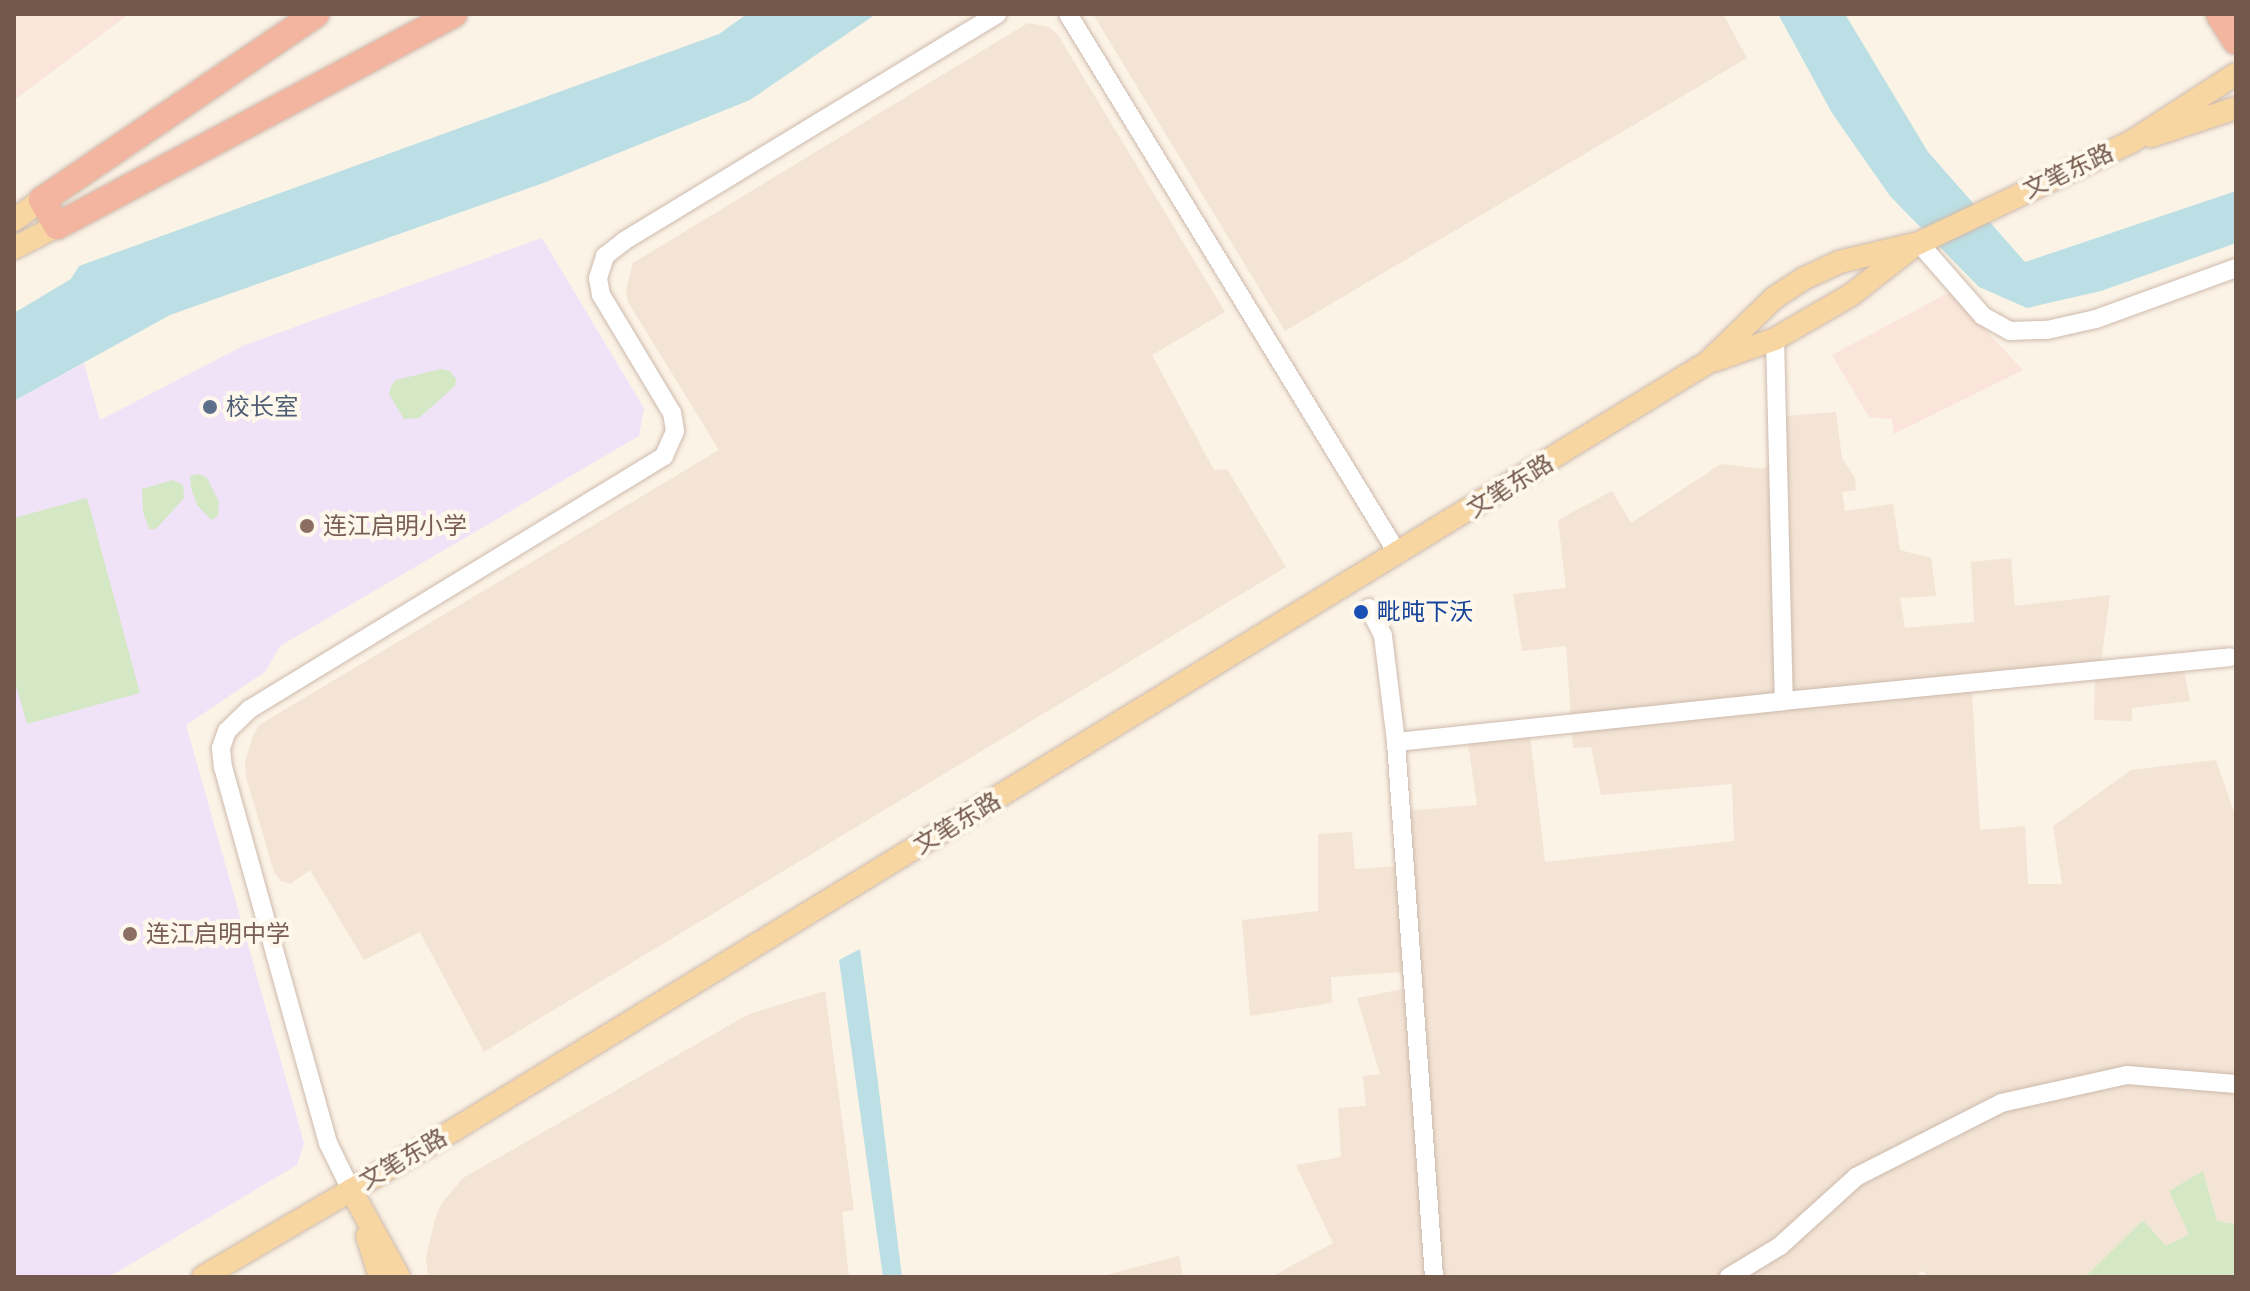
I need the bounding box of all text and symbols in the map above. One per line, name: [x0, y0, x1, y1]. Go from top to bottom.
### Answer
street label: 文笔东路: [2018, 138, 2118, 204]
place label: 校长室: [226, 393, 298, 421]
marker: 校长室: [201, 398, 219, 416]
street label: 文笔东路: [1462, 448, 1558, 524]
place label: 连江启明小学: [323, 512, 467, 540]
marker: 连江启明小学: [298, 517, 316, 535]
place label: 毗旽下沃: [1377, 598, 1473, 626]
marker: 毗旽下沃: [1352, 603, 1370, 621]
street label: 文笔东路: [908, 786, 1006, 860]
place label: 连江启明中学: [146, 920, 290, 948]
marker: 连江启明中学: [121, 925, 139, 943]
street label: 文笔东路: [354, 1123, 452, 1195]

